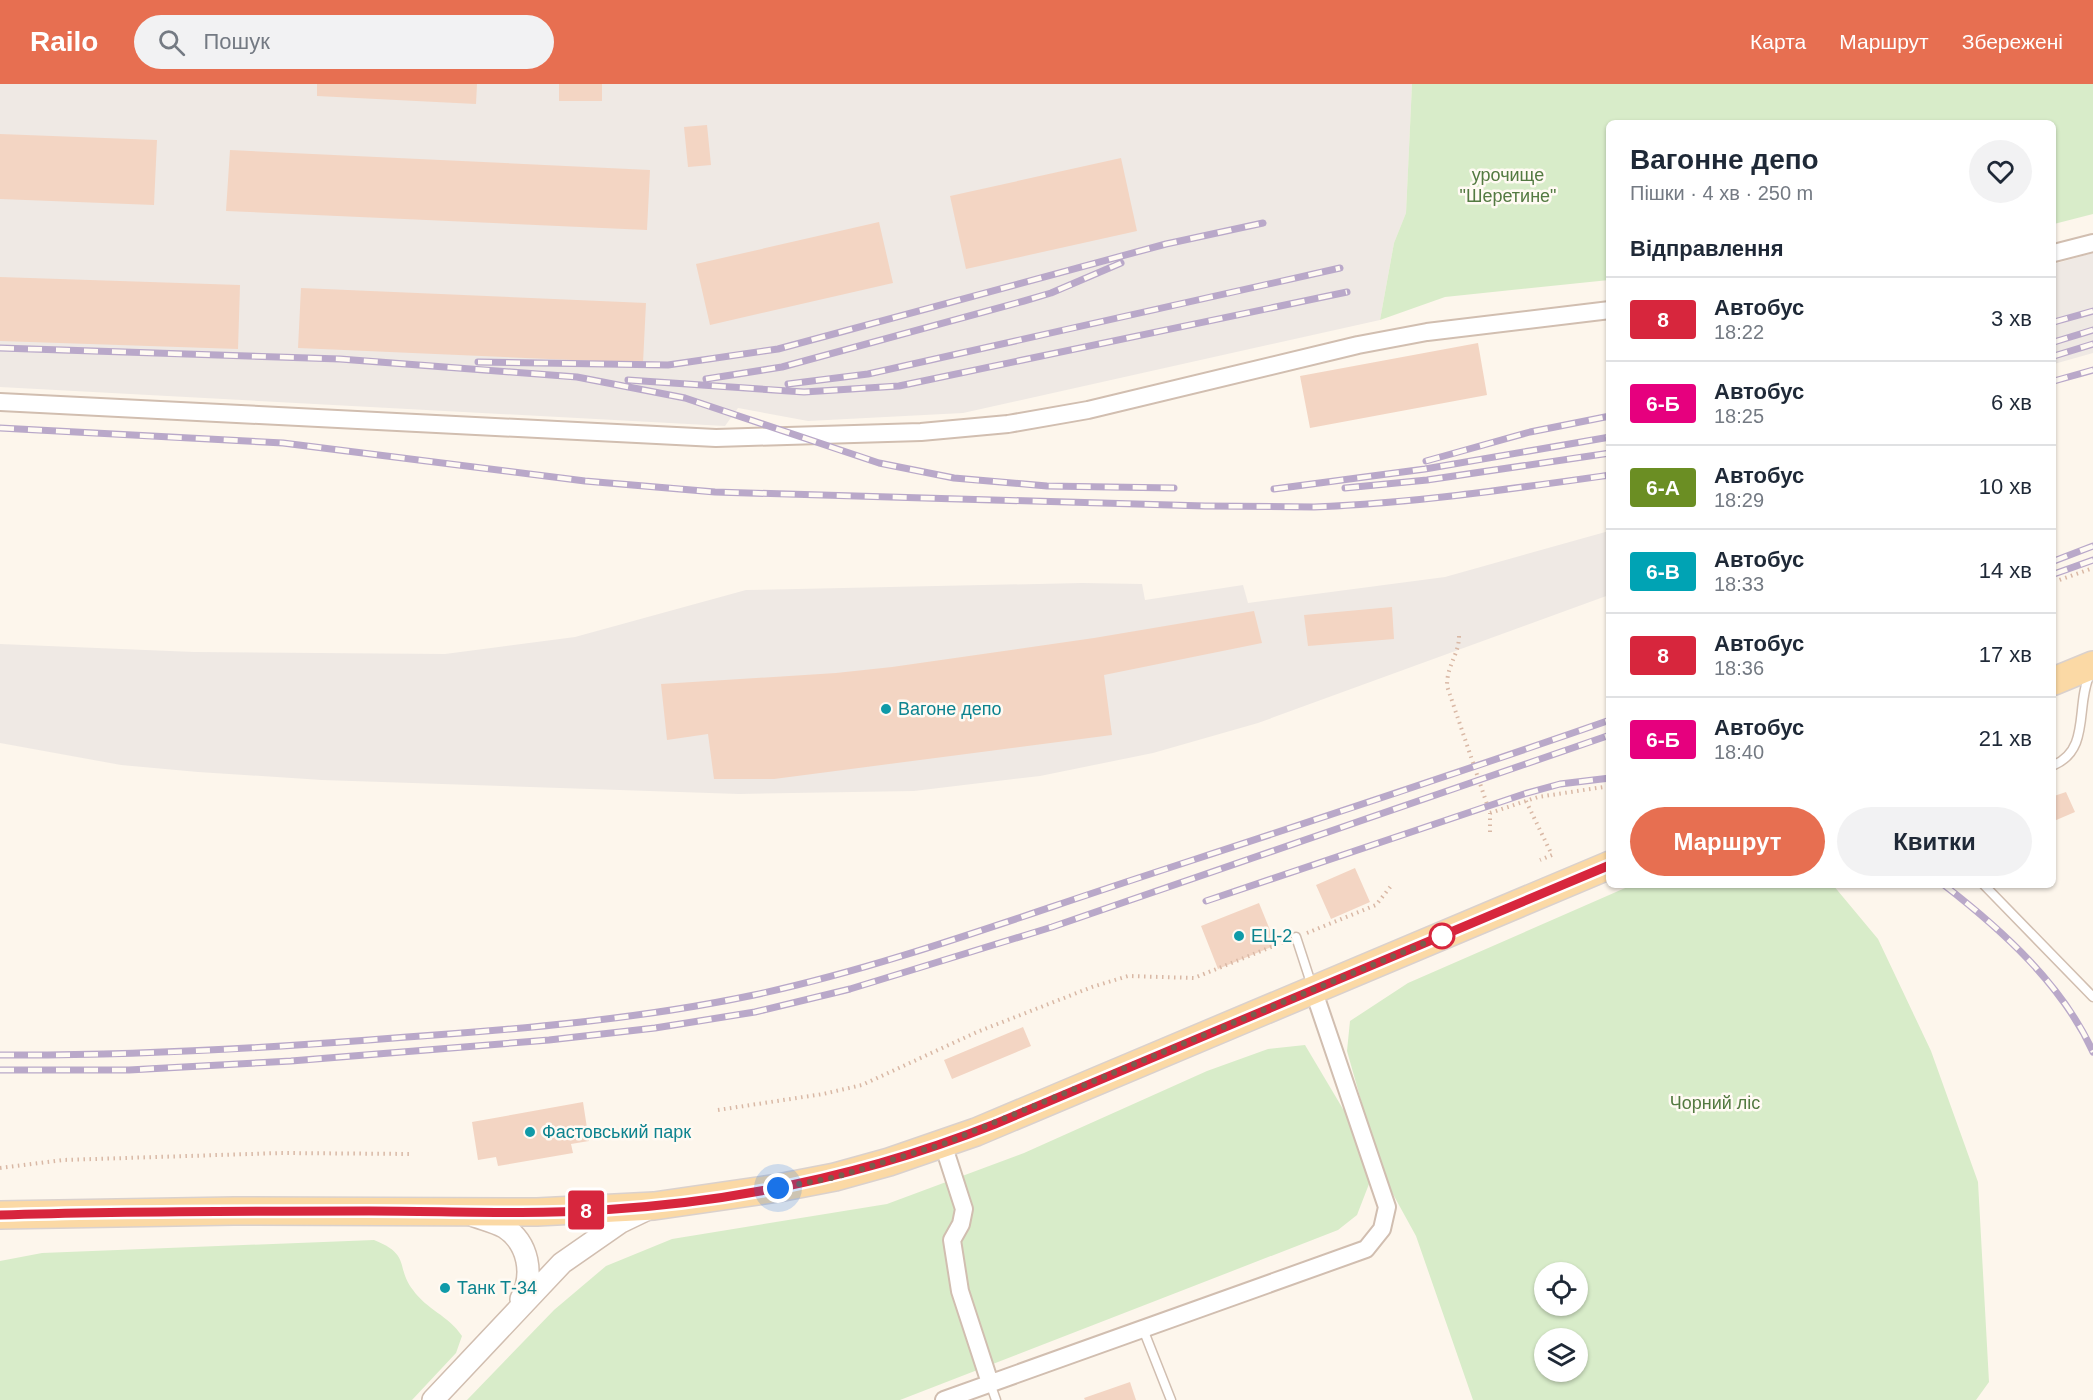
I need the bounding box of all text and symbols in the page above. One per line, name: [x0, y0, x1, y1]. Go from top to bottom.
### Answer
search box: [134, 15, 554, 69]
text: Railo: [30, 26, 98, 57]
icon: search: [155, 26, 188, 59]
text: Пошук: [203, 29, 270, 54]
text: Карта: [1750, 30, 1806, 53]
text: Маршрут: [1839, 30, 1929, 53]
text: Збережені: [1962, 30, 2063, 53]
button: heart: [1969, 140, 2032, 203]
text: Вагонне депо: [1630, 144, 1819, 175]
park label: урочище "Шеретине": [1460, 165, 1556, 206]
text: Пішки · 4 хв · 250 m: [1630, 182, 1813, 204]
text: Відправлення: [1630, 236, 1784, 261]
text: Автобус: [1714, 295, 1804, 320]
text: 3 хв: [1991, 306, 2032, 331]
text: 8: [1657, 308, 1669, 331]
text: 18:22: [1714, 321, 1764, 343]
text: Автобус: [1714, 379, 1804, 404]
text: 6 хв: [1991, 390, 2032, 415]
text: 6-Б: [1646, 392, 1680, 415]
text: 18:25: [1714, 405, 1764, 427]
text: Автобус: [1714, 463, 1804, 488]
text: 10 хв: [1979, 474, 2032, 499]
text: 6-А: [1646, 476, 1680, 499]
text: 18:29: [1714, 489, 1764, 511]
text: Автобус: [1714, 547, 1804, 572]
text: 14 хв: [1979, 558, 2032, 583]
text: 6-В: [1646, 560, 1680, 583]
text: 18:33: [1714, 573, 1764, 595]
text: Автобус: [1714, 631, 1804, 656]
text: 17 хв: [1979, 642, 2032, 667]
text: 8: [1657, 644, 1669, 667]
text: 18:36: [1714, 657, 1764, 679]
place label: Вагоне депо: [898, 699, 1001, 719]
marker: Вагоне депо: [879, 702, 893, 716]
text: Автобус: [1714, 715, 1804, 740]
text: 21 хв: [1979, 726, 2032, 751]
text: 6-Б: [1646, 728, 1680, 751]
text: 18:40: [1714, 741, 1764, 763]
button: Маршрут: [1630, 807, 1825, 876]
button: Квитки: [1837, 807, 2032, 876]
unlabelled marker: [1429, 923, 1455, 949]
place label: ЕЦ-2: [1251, 926, 1292, 946]
marker: ЕЦ-2: [1232, 929, 1246, 943]
park label: Чорний ліс: [1670, 1093, 1760, 1113]
place label: Фастовський парк: [542, 1122, 691, 1142]
marker: Фастовський парк: [523, 1125, 537, 1139]
your location: [763, 1173, 793, 1203]
line badge: 8: [566, 1190, 606, 1230]
text: 8: [580, 1199, 592, 1222]
map controls: [1534, 1262, 1588, 1382]
button: locate: [1534, 1262, 1588, 1316]
place label: Танк Т-34: [457, 1278, 537, 1298]
marker: Танк Т-34: [438, 1281, 452, 1295]
button: layers: [1534, 1328, 1588, 1382]

